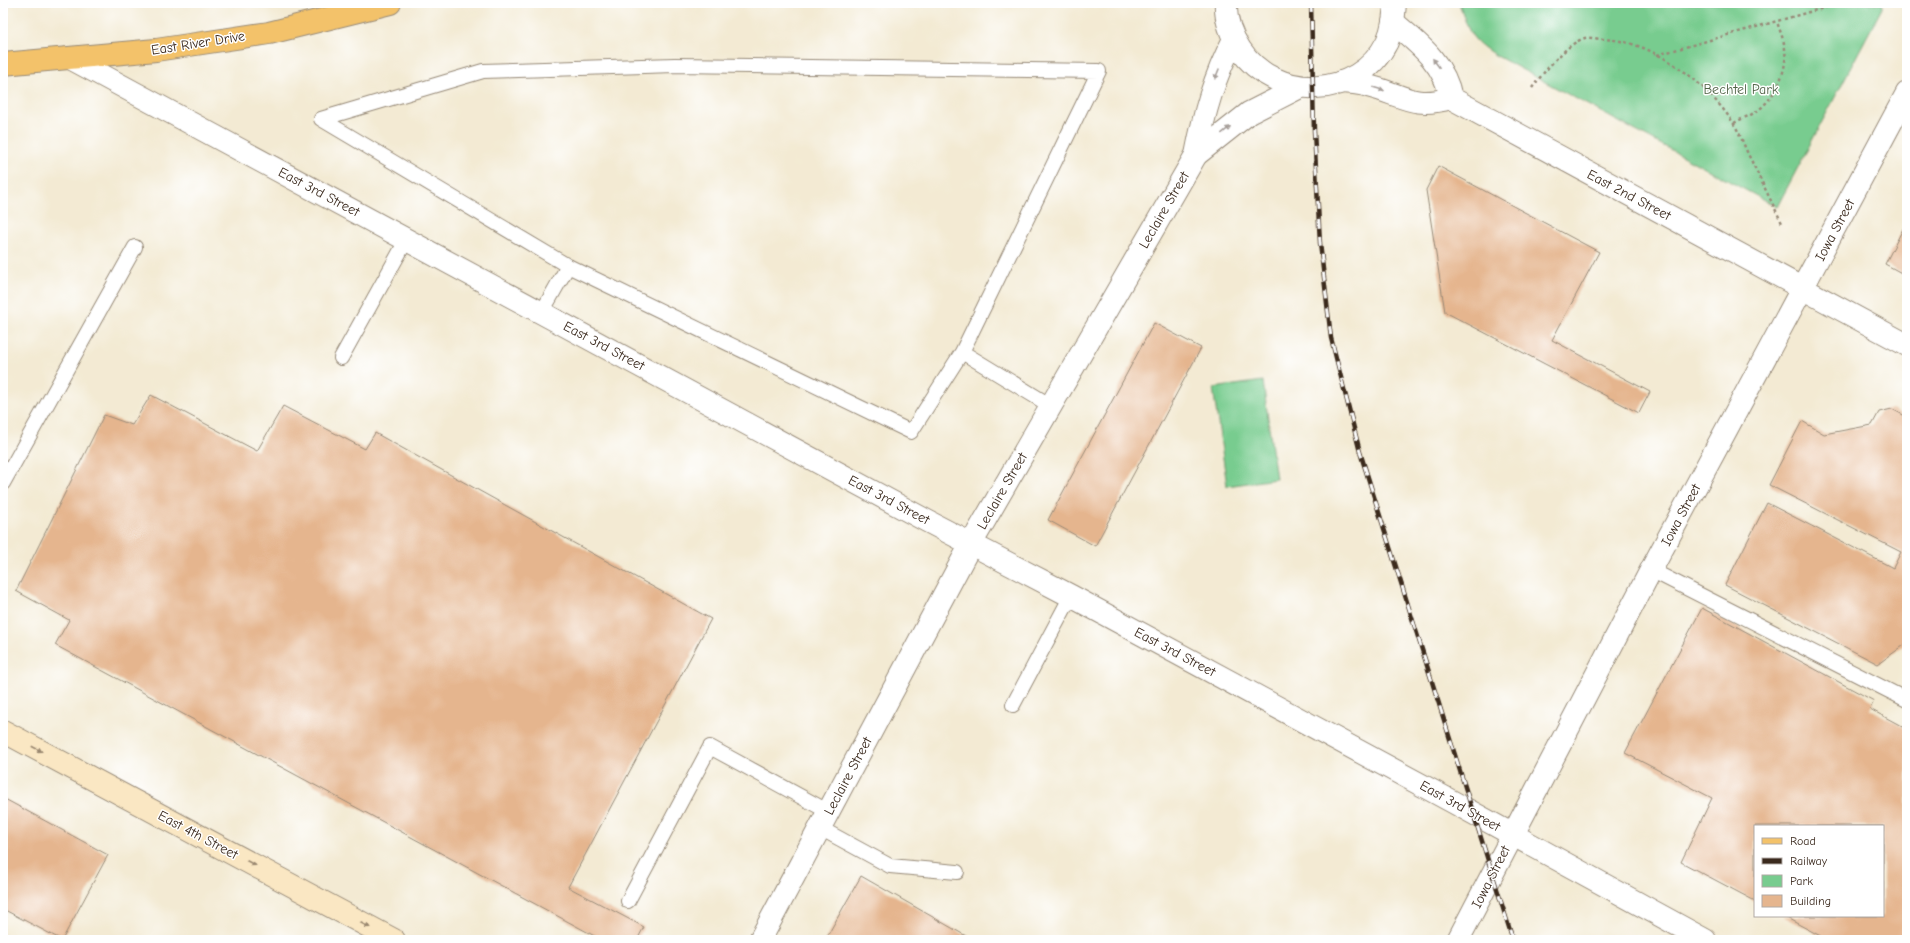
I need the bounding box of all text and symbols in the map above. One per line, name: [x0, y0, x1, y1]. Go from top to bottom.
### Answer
street label: East River Drive: [150, 27, 246, 59]
one-way arrow: [1432, 58, 1440, 68]
one-way arrow: [1214, 69, 1220, 81]
park label: Bechtel Park: [1703, 81, 1779, 98]
one-way arrow: [1373, 86, 1385, 92]
one-way arrow: [1221, 126, 1232, 135]
street label: East 3rd Street: [275, 163, 363, 221]
street label: East 2nd Street: [1584, 166, 1675, 225]
street label: Leclaire Street: [1135, 168, 1193, 252]
street label: Iowa Street: [1812, 195, 1859, 264]
street label: East 3rd Street: [560, 317, 648, 375]
street label: Leclaire Street: [973, 449, 1031, 533]
street label: East 3rd Street: [845, 471, 933, 529]
street label: Iowa Street: [1658, 480, 1705, 549]
street label: East 3rd Street: [1131, 623, 1219, 681]
street label: Leclaire Street: [820, 733, 876, 818]
one-way arrow: [32, 746, 43, 753]
street label: East 3rd Street: [1417, 777, 1504, 836]
street label: East 4th Street: [155, 807, 242, 864]
legend: [1754, 825, 1884, 917]
text: Road: [1790, 834, 1816, 848]
street label: Iowa Street: [1468, 842, 1514, 911]
text: Railway: [1790, 854, 1828, 868]
one-way arrow: [245, 860, 257, 867]
text: Park: [1790, 874, 1813, 888]
text: Building: [1790, 894, 1831, 908]
one-way arrow: [360, 922, 371, 928]

